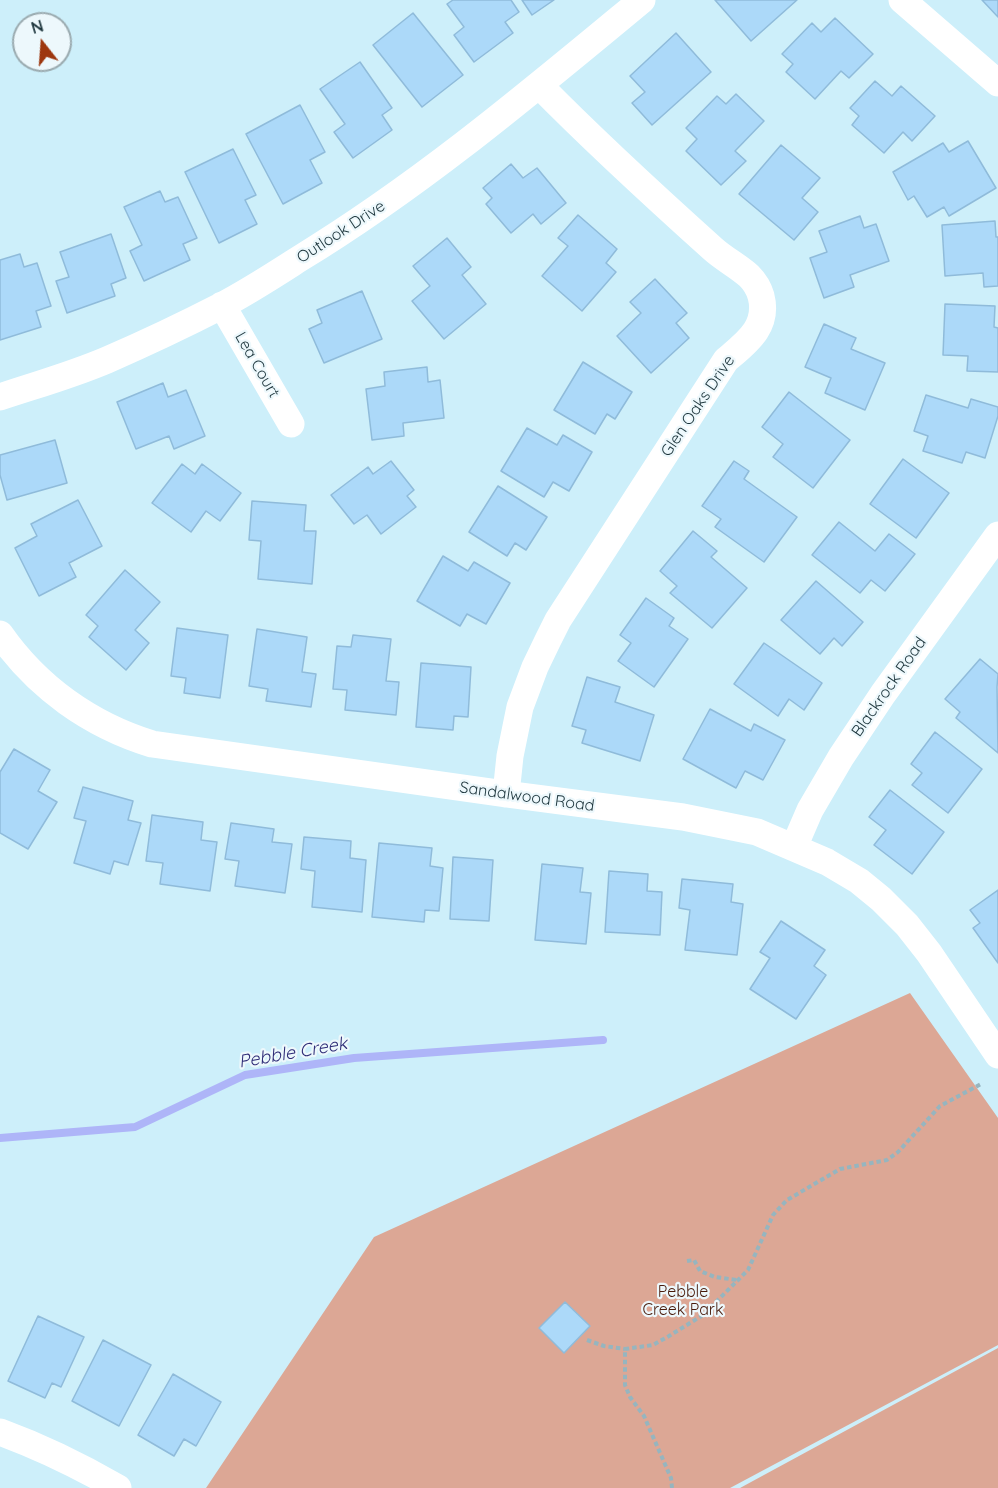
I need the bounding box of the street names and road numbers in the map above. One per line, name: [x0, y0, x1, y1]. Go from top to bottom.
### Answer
street label: Outlook Drive: [293, 196, 389, 268]
street label: Lea Court: [231, 329, 283, 401]
street label: Glen Oaks Drive: [657, 352, 739, 460]
street label: Blackrock Road: [848, 634, 930, 740]
street label: Sandalwood Road: [458, 778, 596, 816]

